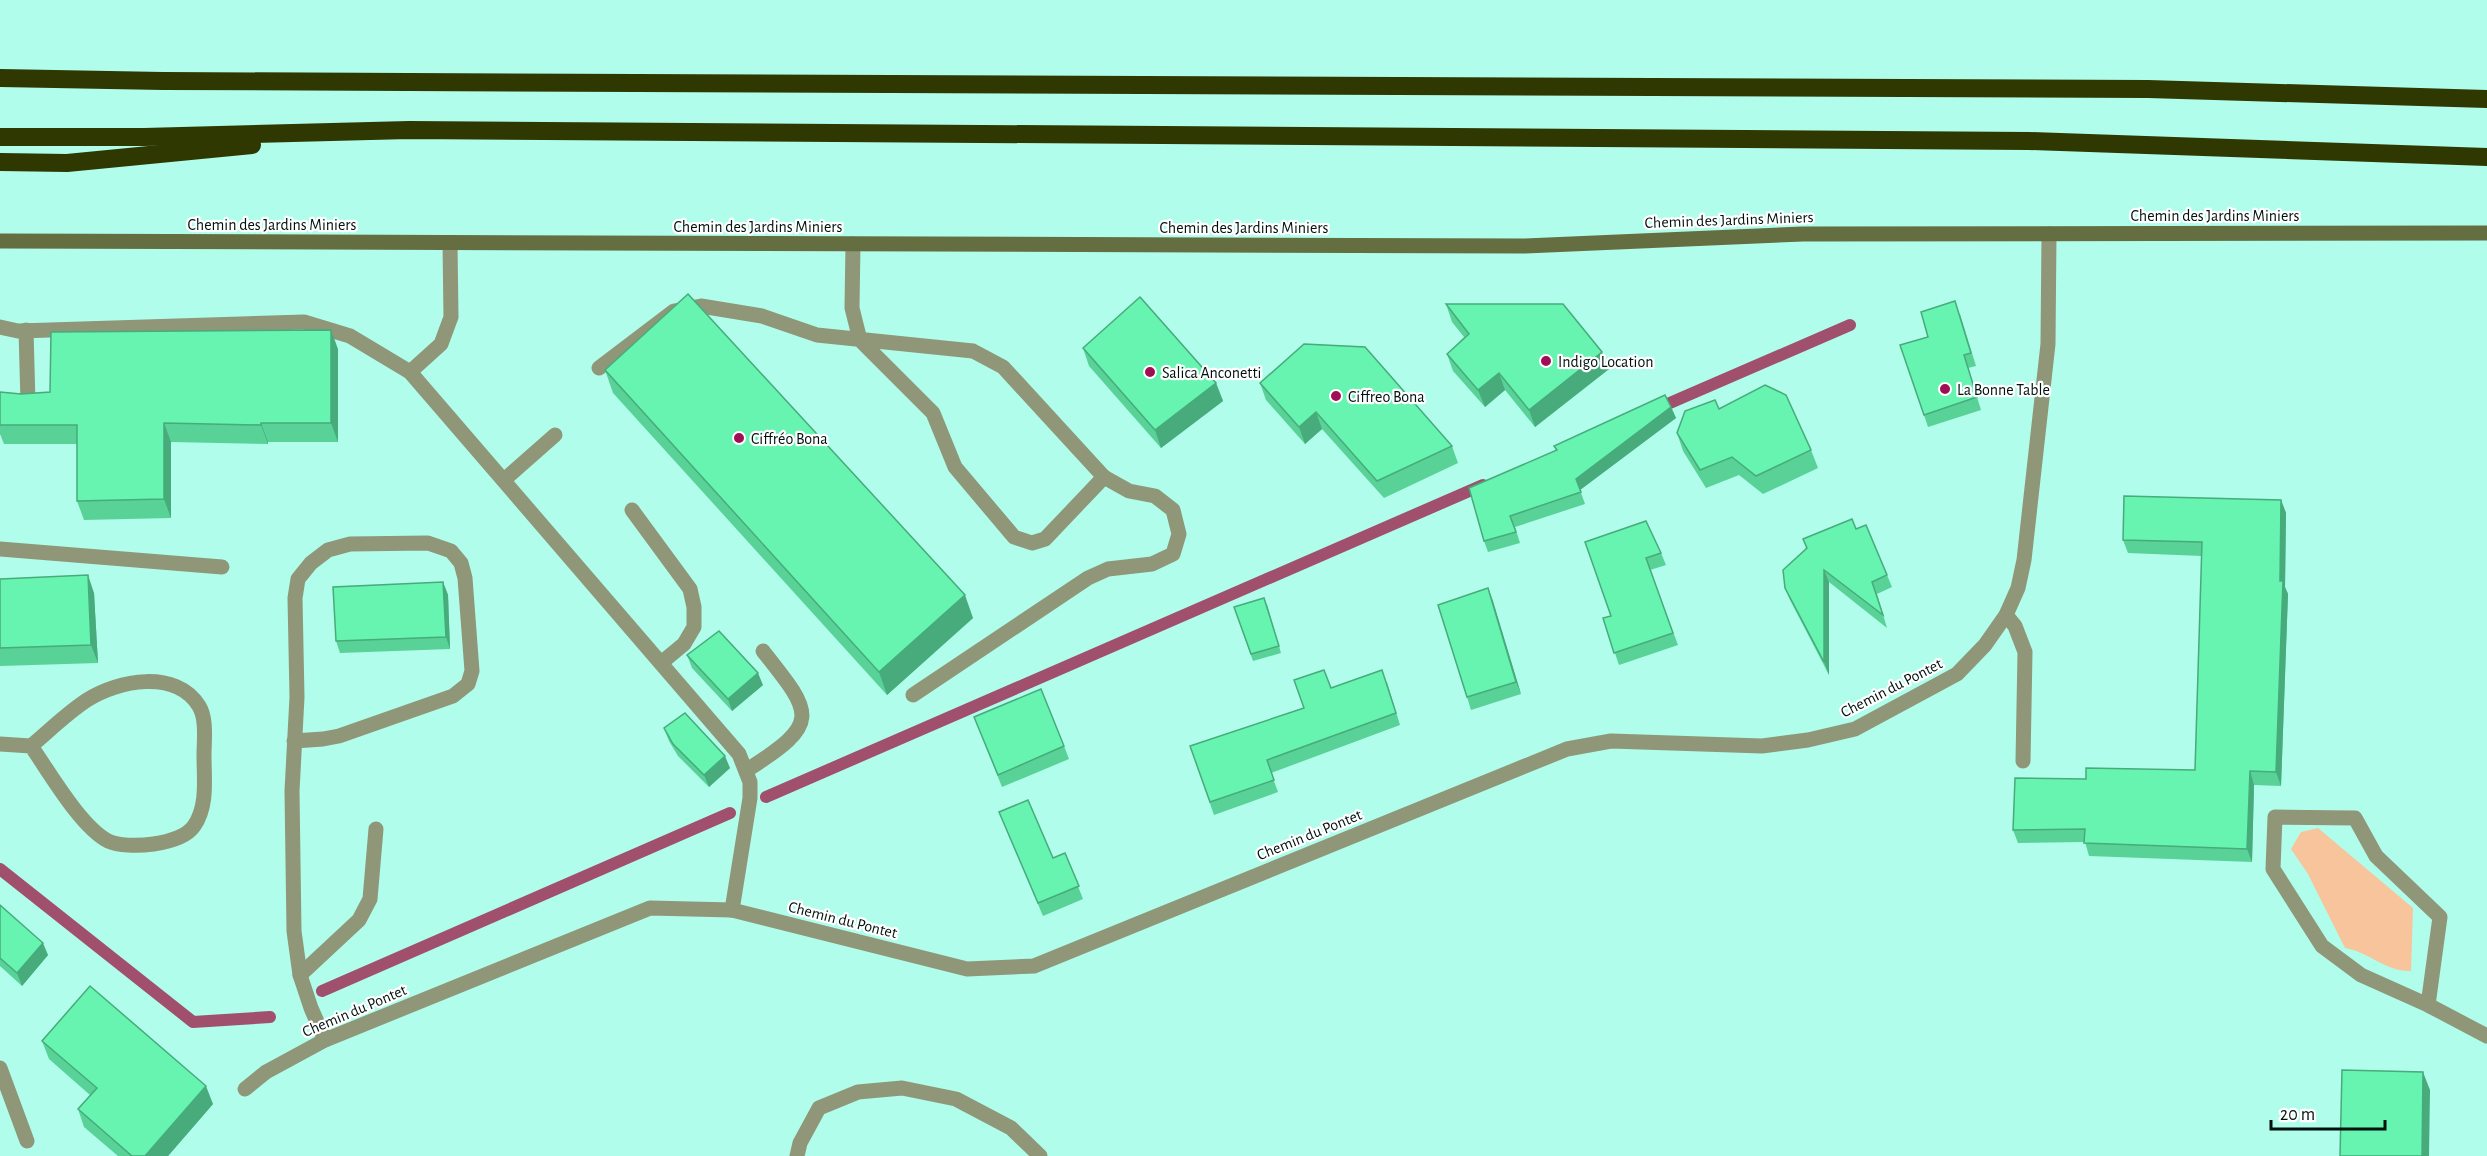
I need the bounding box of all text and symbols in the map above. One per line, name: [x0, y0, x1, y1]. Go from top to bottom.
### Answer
street label: Chemin des Jardins Miniers: [2131, 208, 2300, 224]
street label: Chemin des Jardins Miniers: [1644, 209, 1814, 231]
street label: Chemin des Jardins Miniers: [188, 217, 357, 233]
street label: Chemin des Jardins Miniers: [674, 219, 843, 235]
street label: Chemin des Jardins Miniers: [1160, 220, 1329, 236]
marker: Indigo Location: [1539, 354, 1553, 368]
place label: Indigo Location: [1558, 354, 1653, 370]
marker: Salica Anconetti: [1143, 365, 1157, 379]
place label: Salica Anconetti: [1162, 365, 1261, 381]
marker: La Bonne Table: [1938, 382, 1952, 396]
place label: La Bonne Table: [1957, 382, 2050, 398]
marker: Ciffreo Bona: [1329, 389, 1343, 403]
place label: Ciffreo Bona: [1348, 389, 1425, 405]
marker: Ciffréo Bona: [732, 431, 746, 445]
place label: Ciffréo Bona: [751, 431, 828, 447]
street label: Chemin du Pontet: [1838, 655, 1945, 720]
street label: Chemin du Pontet: [1255, 807, 1364, 863]
street label: Chemin du Pontet: [787, 899, 899, 941]
street label: Chemin du Pontet: [300, 982, 409, 1040]
scale bar: [2271, 1093, 2385, 1131]
text: 20 m: [2280, 1106, 2315, 1124]

